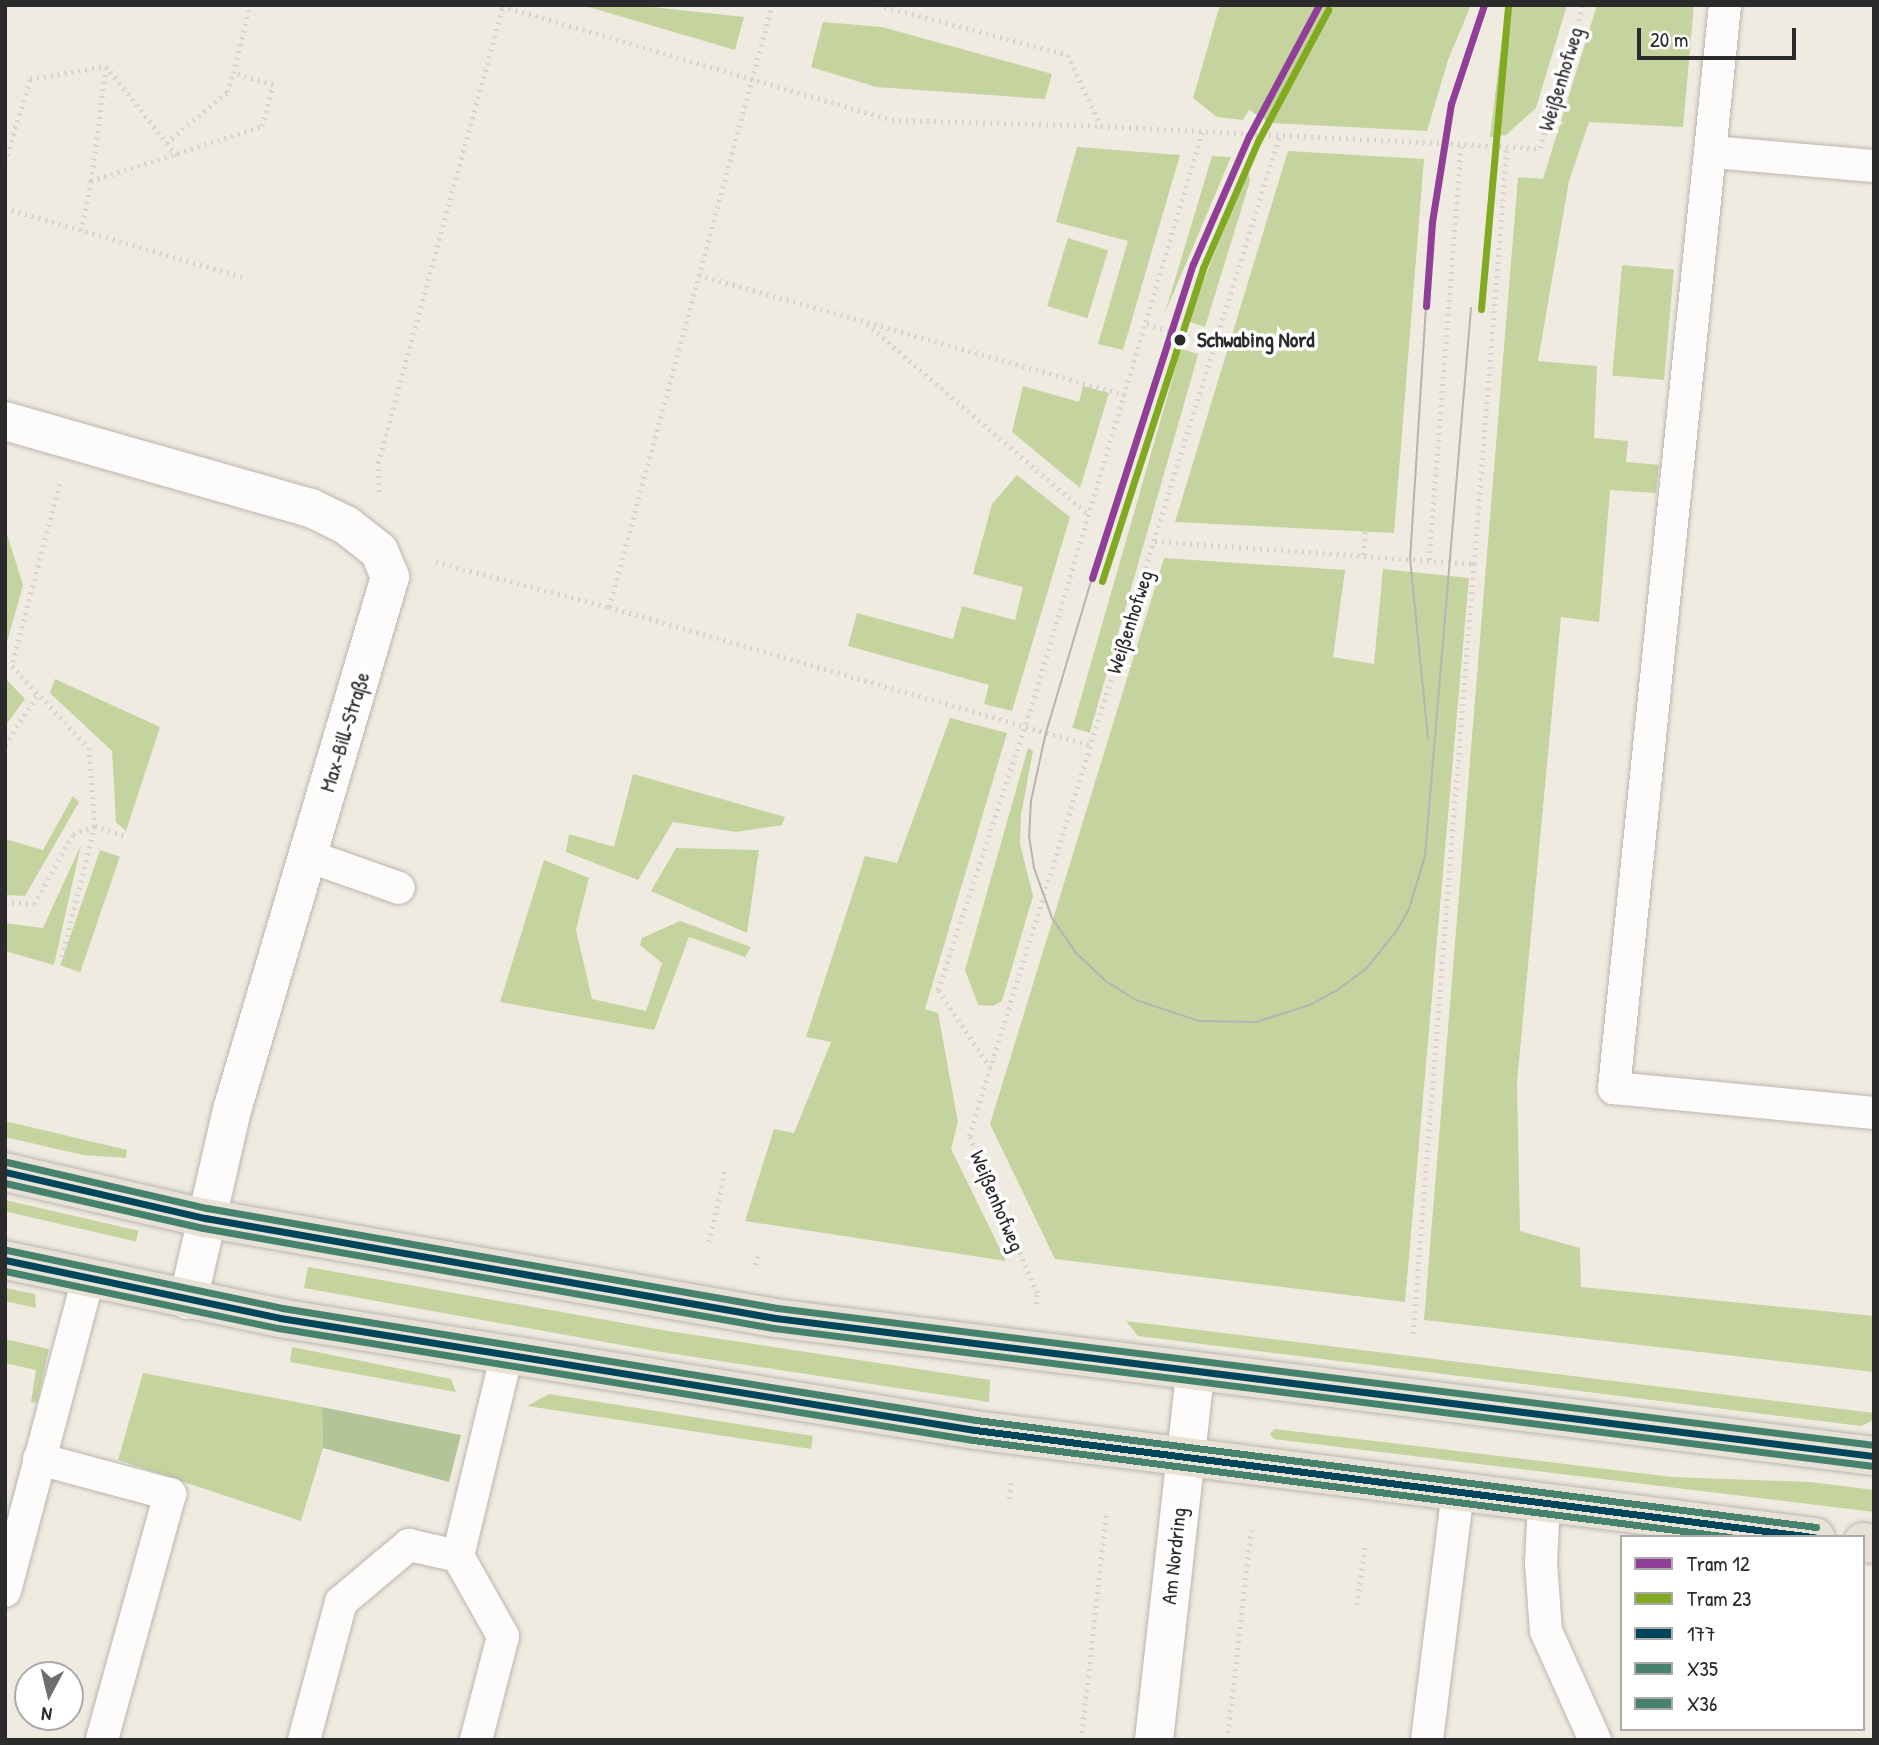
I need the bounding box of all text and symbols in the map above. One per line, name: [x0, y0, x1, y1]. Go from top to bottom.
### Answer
scale bar: [1641, 14, 1800, 58]
street label: Weißenhofweg: [1533, 24, 1589, 134]
text: 20 m: [1650, 25, 1688, 54]
place label: Schwabing Nord: [1197, 327, 1314, 353]
marker: Schwabing Nord: [1169, 329, 1191, 351]
street label: Weißenhofweg: [1101, 567, 1159, 677]
street label: Max-Bill-Straße: [315, 669, 375, 795]
street label: Weißenhofweg: [964, 1147, 1030, 1255]
street label: Am Nordring: [1156, 1507, 1192, 1605]
legend: [1620, 1535, 1865, 1731]
text: Tram 12: [1687, 1549, 1750, 1578]
text: Tram 23: [1687, 1584, 1752, 1613]
text: 177: [1687, 1619, 1715, 1648]
text: X35: [1687, 1654, 1718, 1683]
north arrow: [14, 1661, 84, 1731]
text: X36: [1687, 1689, 1717, 1718]
text: N: [40, 1701, 53, 1728]

